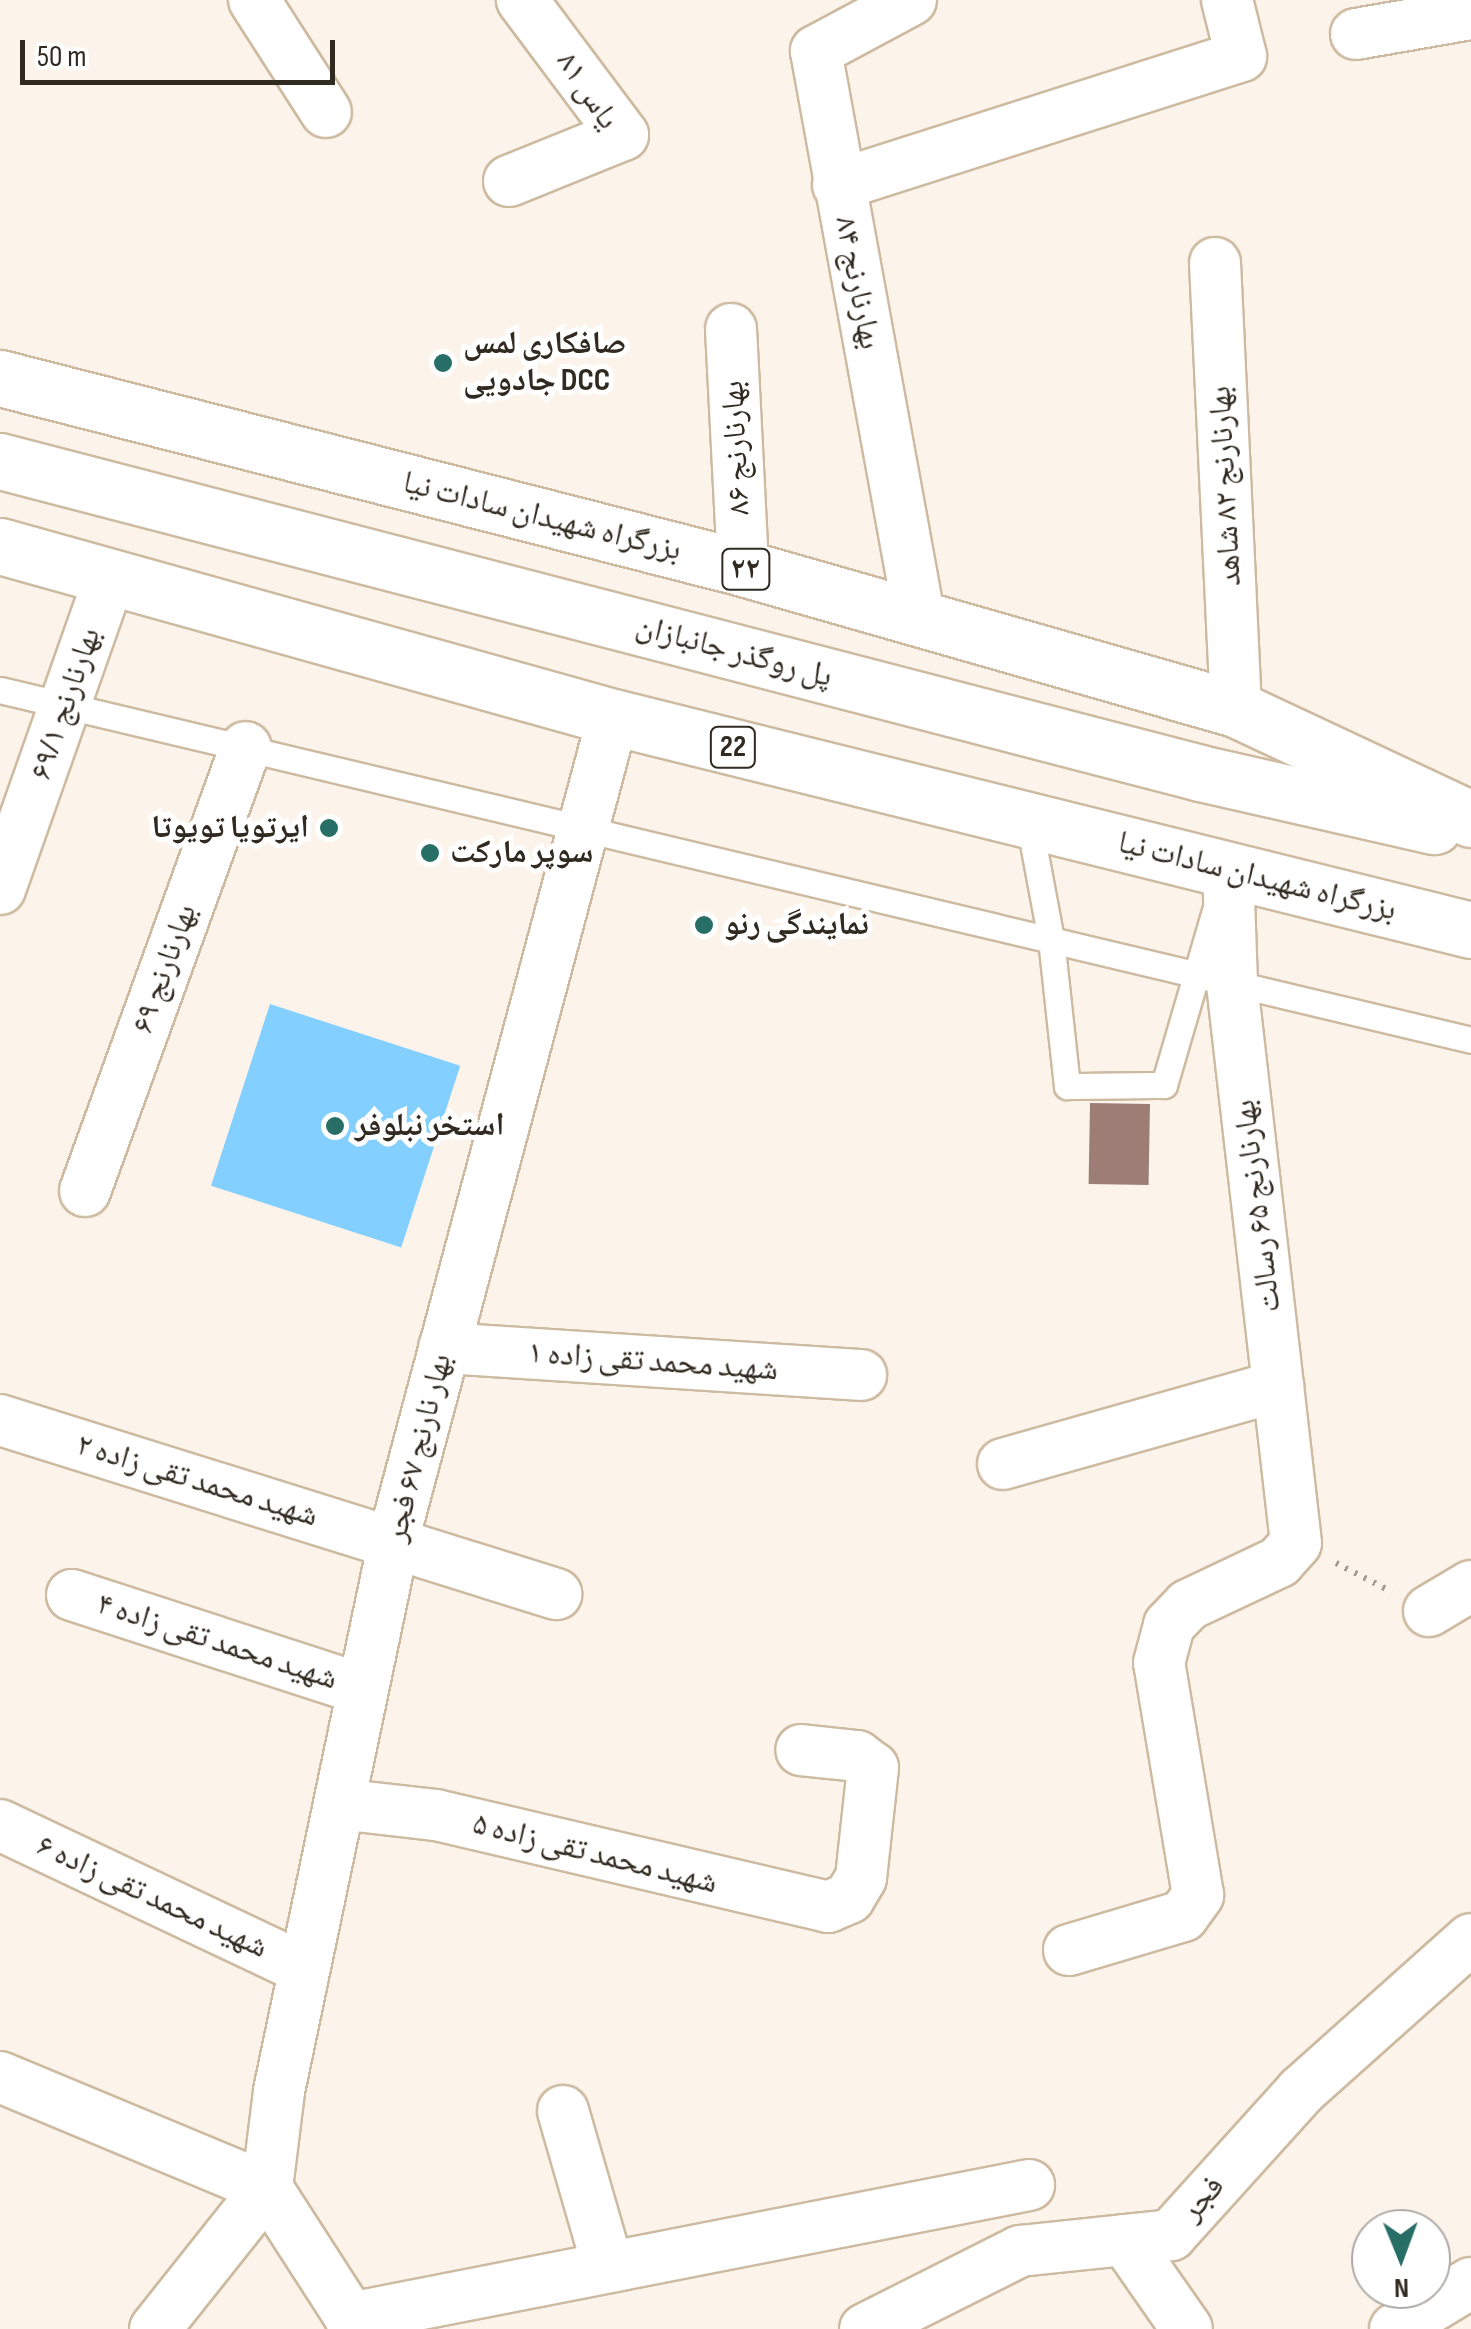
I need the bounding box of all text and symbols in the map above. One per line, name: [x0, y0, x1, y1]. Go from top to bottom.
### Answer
scale bar: [25, 20, 340, 82]
text: 50 m: [37, 39, 86, 75]
street label: یاس ۸۱: [547, 45, 627, 137]
street label: بهارنارنج ۸۴: [825, 213, 889, 353]
place label: صافکاری لمس جادویی DCC: [463, 326, 626, 401]
marker: صافکاری لمس جادویی DCC: [432, 352, 454, 374]
street label: بهارنارنج ۸۶: [714, 380, 760, 516]
street label: بهارنارنج ۸۲ شاهد: [1202, 385, 1250, 587]
street label: بزرگراه شهیدان سادات نیا: [399, 464, 685, 570]
road number: ۲۲: [721, 544, 771, 594]
street label: پل روگذر جانبازان: [632, 607, 836, 697]
street label: بهارنارنج ۶۹/۱: [22, 623, 110, 785]
road number: 22: [708, 722, 758, 772]
place label: ایرتویا تویوتا: [151, 809, 309, 847]
marker: ایرتویا تویوتا: [318, 817, 340, 839]
street label: بزرگراه شهیدان سادات نیا: [1114, 824, 1400, 930]
place label: سوپر مارکت: [450, 834, 593, 872]
marker: سوپر مارکت: [419, 842, 441, 864]
street label: بهارنارنج ۶۹: [124, 899, 206, 1039]
place label: نمایندگی رنو: [724, 906, 869, 944]
marker: نمایندگی رنو: [693, 914, 715, 936]
street label: بهارنارنج ۶۵ رسالت: [1226, 1097, 1290, 1315]
place label: استخر نبلوفر: [355, 1107, 505, 1145]
marker: استخر نبلوفر: [324, 1115, 346, 1137]
street label: شهید محمد تقی زاده ۱: [527, 1334, 779, 1390]
street label: بهار نارنج ۶۷ فجر: [377, 1350, 461, 1546]
street label: شهید محمد تقی زاده ۲: [72, 1426, 322, 1536]
street label: شهید محمد تقی زاده ۴: [92, 1585, 342, 1699]
street label: شهید محمد تقی زاده ۵: [469, 1805, 721, 1903]
street label: شهید محمد تقی زاده ۶: [30, 1827, 274, 1967]
street label: فجر: [1173, 2168, 1233, 2230]
north arrow: [1351, 2209, 1451, 2309]
text: N: [1394, 2271, 1409, 2304]

